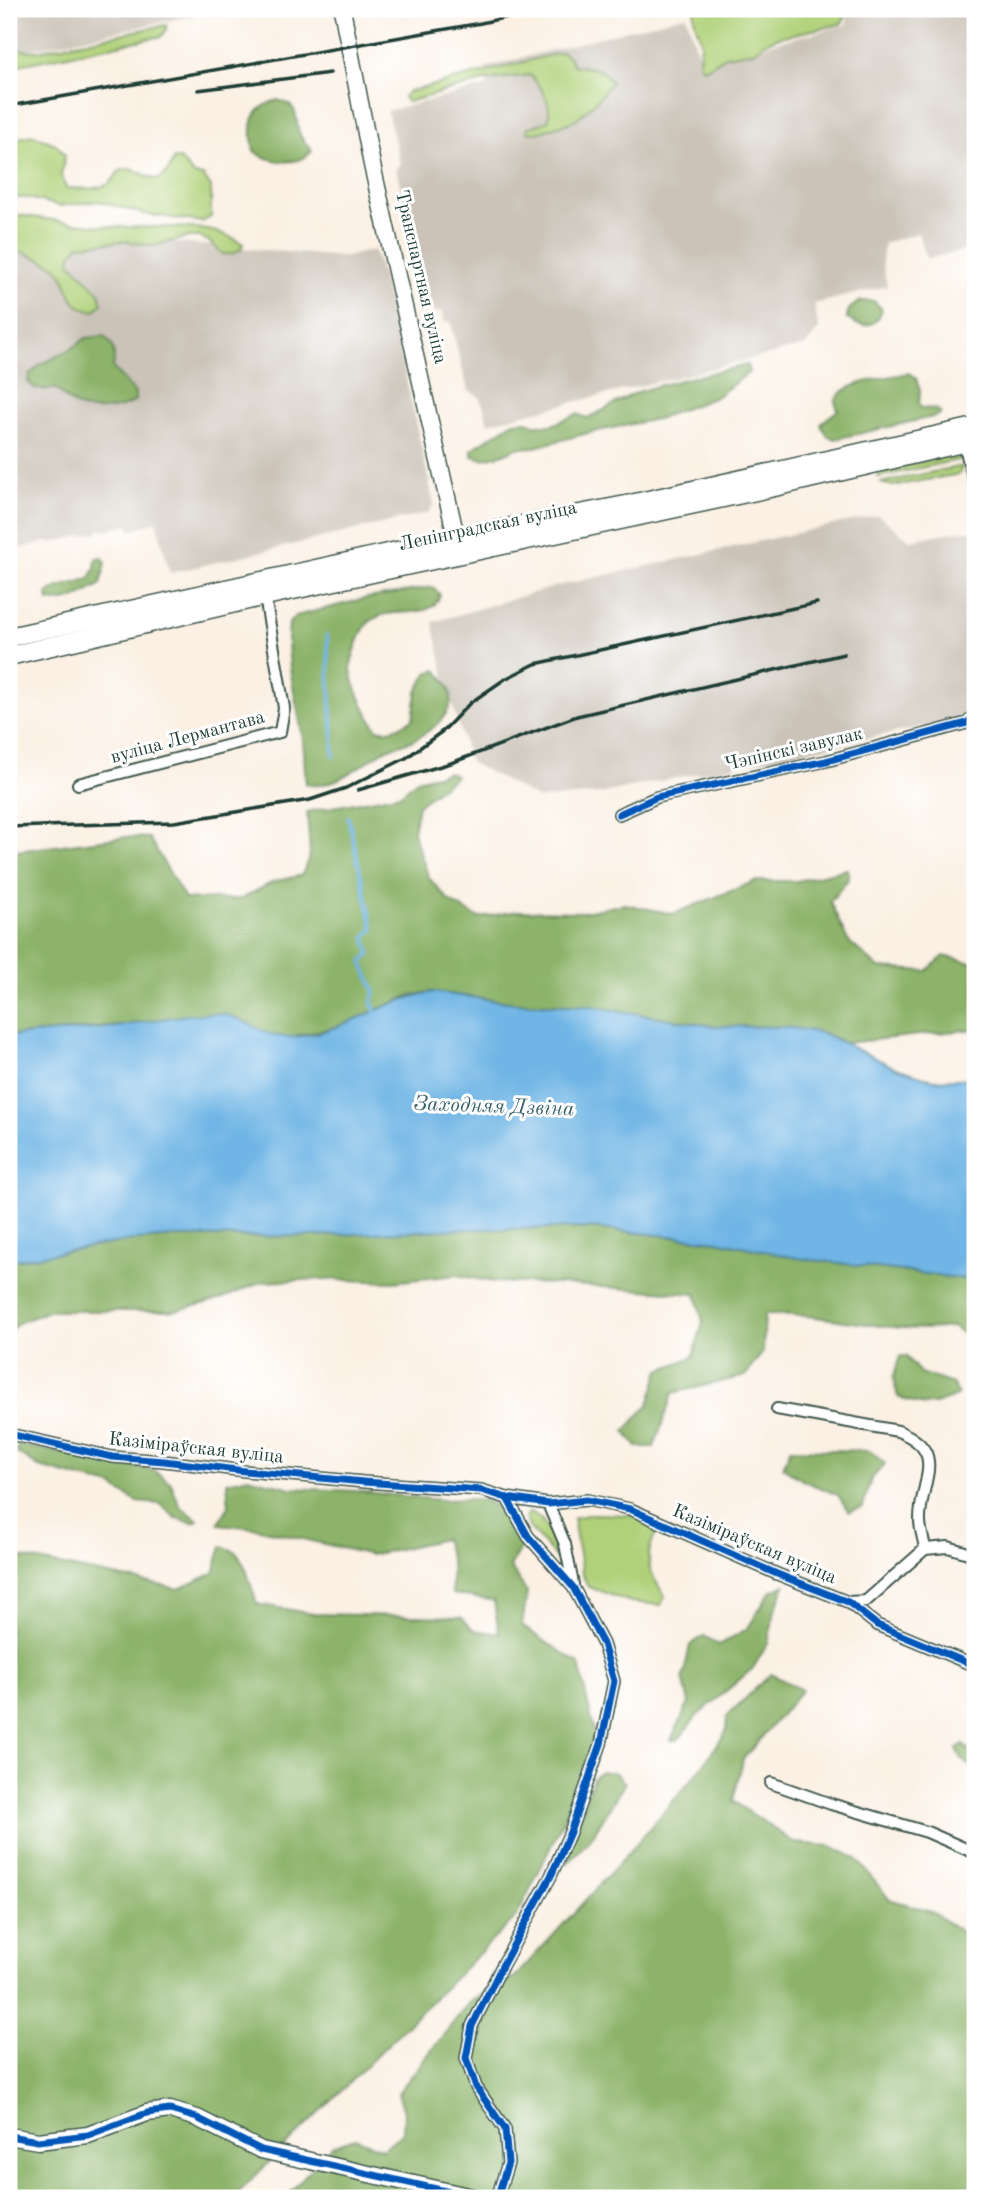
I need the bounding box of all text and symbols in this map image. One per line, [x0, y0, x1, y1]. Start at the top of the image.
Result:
street label: Транспартная вуліца [391, 188, 449, 366]
street label: Ленінградская вуліца [397, 499, 579, 555]
street label: вуліца Лермантава [109, 708, 268, 768]
street label: Чэпінскі завулак [723, 725, 865, 775]
water label: Заходняя Дзвіна [413, 1093, 575, 1120]
street label: Казіміраўская вуліца [107, 1430, 285, 1468]
street label: Казіміраўская вуліца [669, 1502, 839, 1588]

